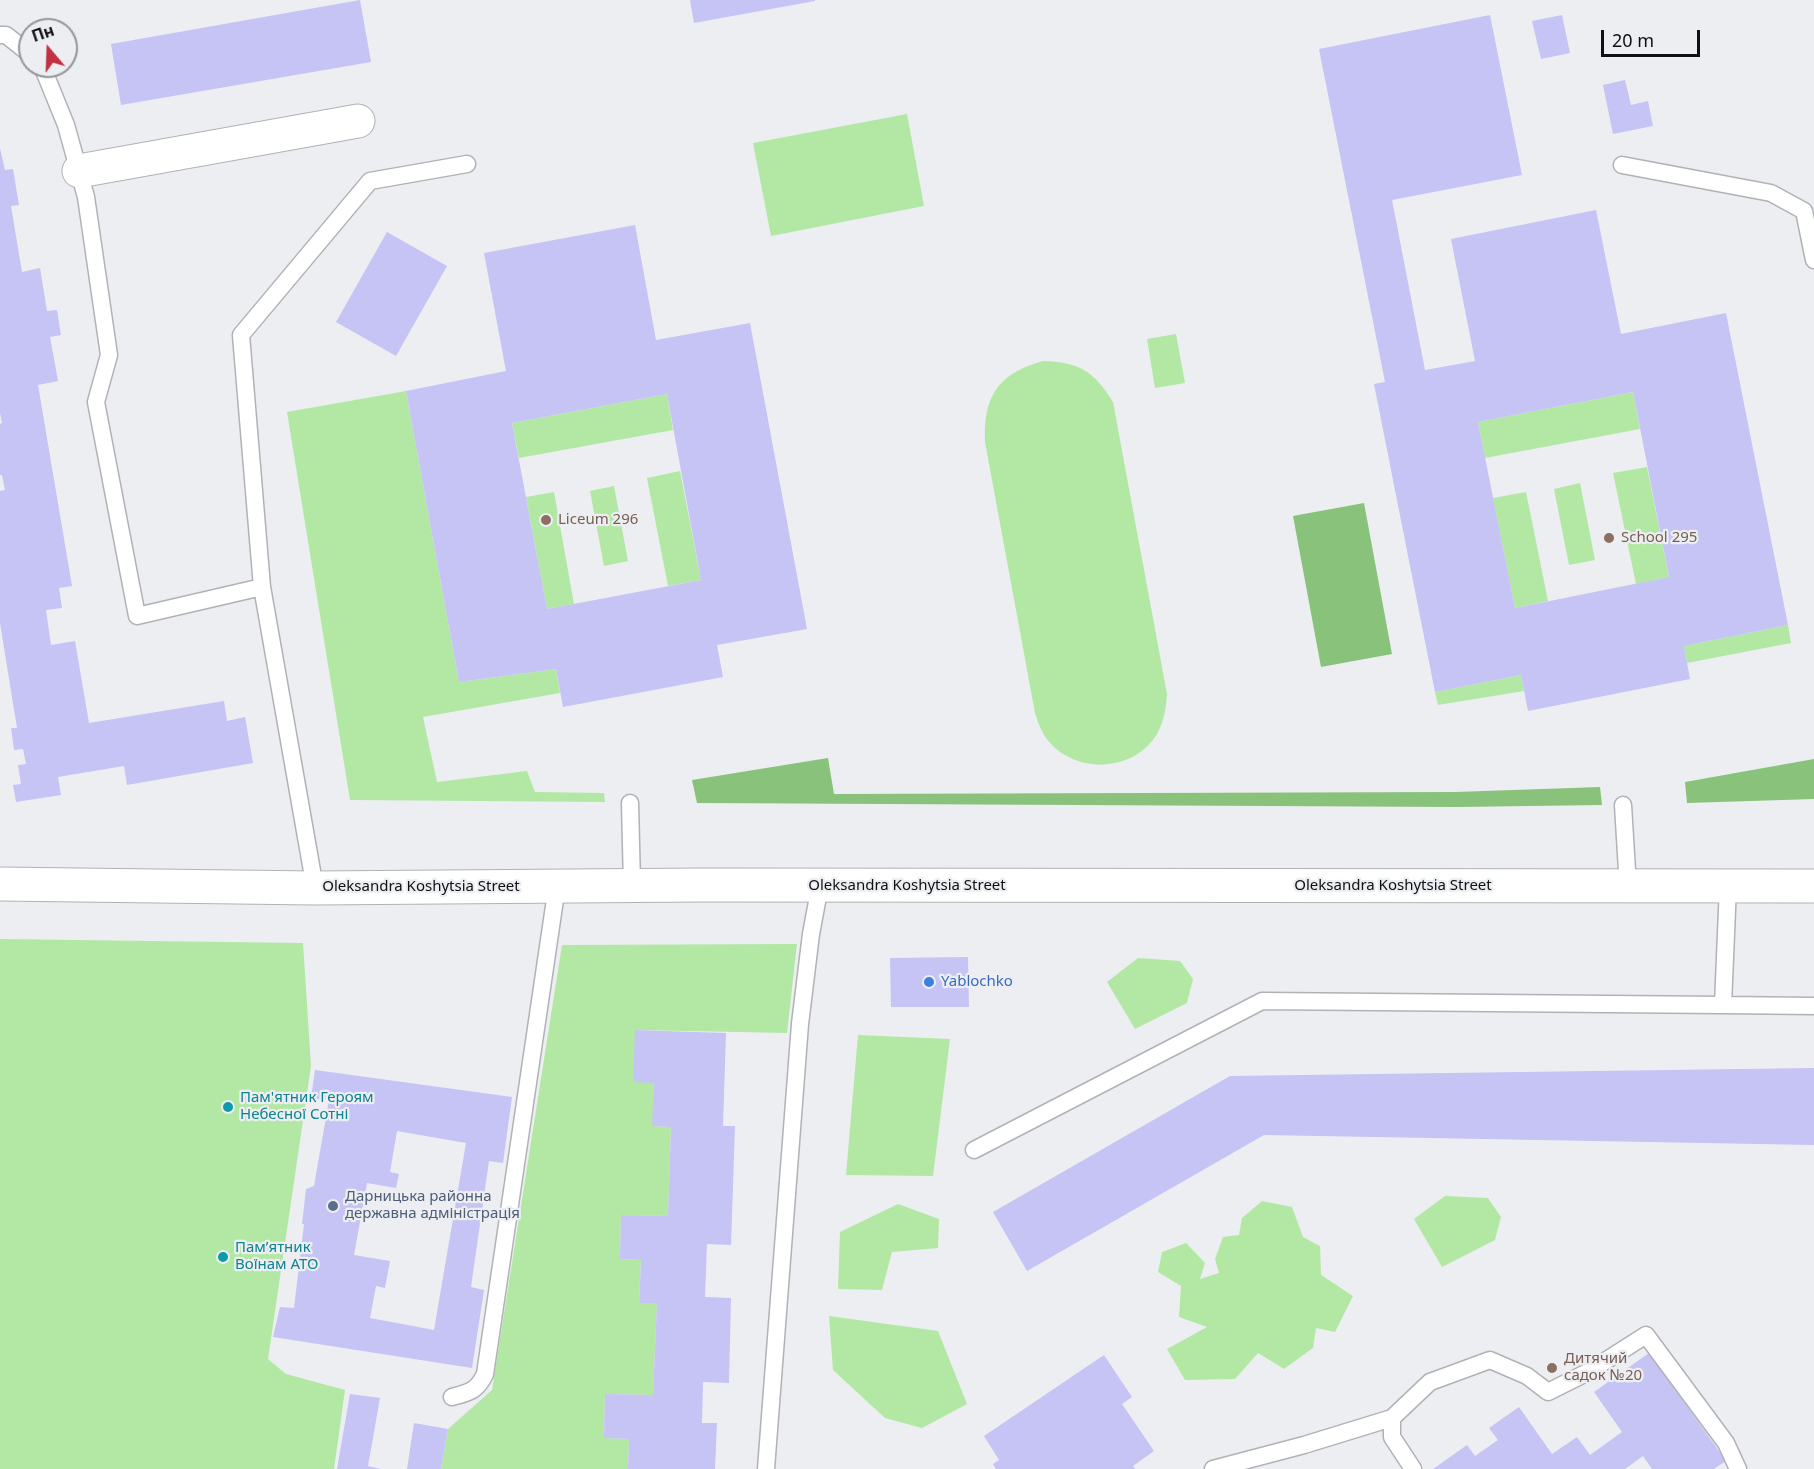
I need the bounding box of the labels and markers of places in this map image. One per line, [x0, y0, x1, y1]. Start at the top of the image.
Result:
place label: Liceum 296 [558, 511, 638, 529]
marker: Liceum 296 [539, 513, 553, 527]
place label: School 295 [1621, 529, 1697, 547]
marker: School 295 [1602, 531, 1616, 545]
place label: Yablochko [941, 973, 1013, 991]
marker: Yablochko [922, 975, 936, 989]
place label: Пам'ятник Героям Небесної Сотні [240, 1089, 374, 1124]
marker: Пам'ятник Героям Небесної Сотні [221, 1100, 235, 1114]
place label: Дарницька районна державна адміністрація [345, 1188, 520, 1223]
marker: Дарницька районна державна адміністрація [326, 1199, 340, 1213]
place label: Пам’ятник Воїнам АТО [235, 1239, 318, 1274]
marker: Пам’ятник Воїнам АТО [216, 1250, 230, 1264]
place label: Дитячий садок №20 [1564, 1350, 1642, 1385]
marker: Дитячий садок №20 [1545, 1361, 1559, 1375]

